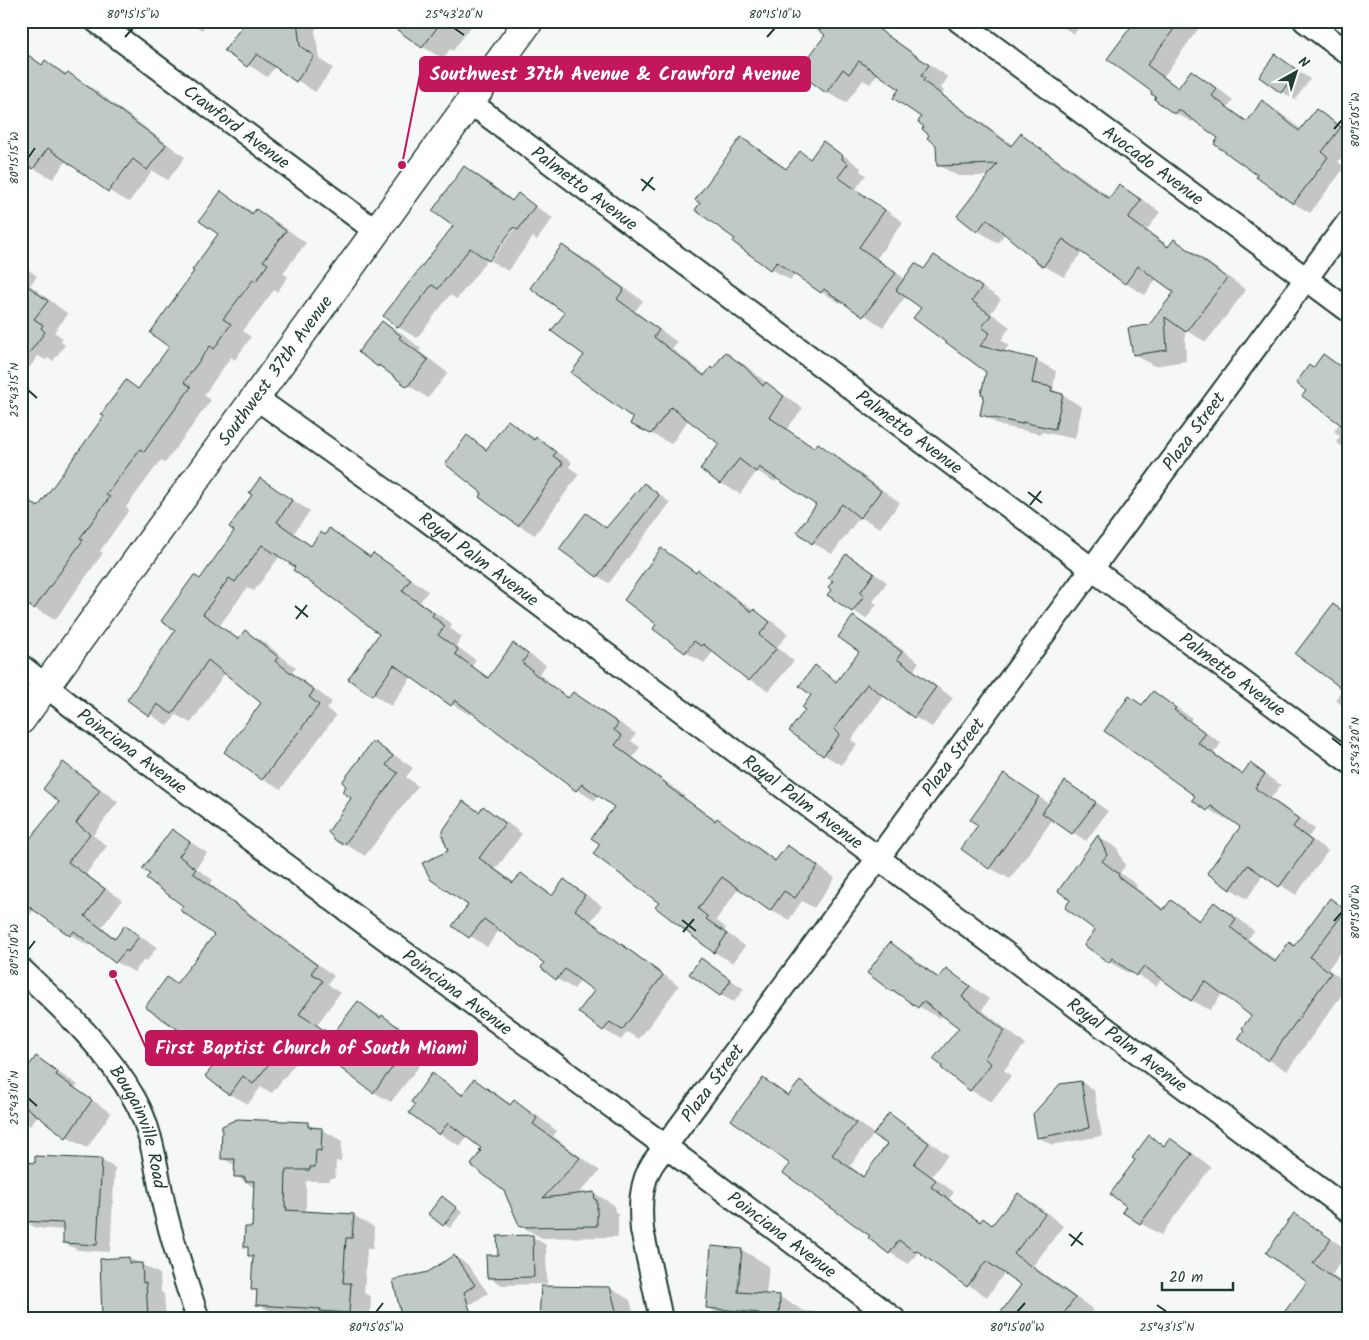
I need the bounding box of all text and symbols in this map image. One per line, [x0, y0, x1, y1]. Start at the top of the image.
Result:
text: 80°15'15"W [107, 5, 159, 24]
text: 25°43'20"N [425, 5, 483, 24]
text: 80°15'10"W [749, 5, 801, 24]
north arrow [1272, 48, 1322, 98]
text: N [1293, 51, 1314, 74]
callout: Southwest 37th Avenue & Crawford Avenue [420, 57, 810, 91]
text: Southwest 37th Avenue & Crawford Avenue [430, 60, 800, 90]
street label: Crawford Avenue [176, 78, 296, 178]
text: 80°15'05"W [1346, 92, 1365, 148]
street label: Avocado Avenue [1095, 119, 1209, 214]
text: 80°15'15"W [5, 132, 24, 184]
street label: Palmetto Avenue [524, 140, 643, 239]
street label: Southwest 37th Avenue [211, 290, 341, 453]
text: 25°43'15"N [5, 363, 24, 418]
street label: Palmetto Avenue [849, 383, 968, 483]
street label: Plaza Street [1156, 386, 1234, 478]
street label: Royal Palm Avenue [411, 505, 544, 615]
street label: Palmetto Avenue [1172, 626, 1291, 725]
street label: Poinciana Avenue [70, 702, 193, 803]
street label: Plaza Street [915, 711, 994, 803]
text: 25°43'20"N [1346, 717, 1365, 775]
street label: Royal Palm Avenue [736, 748, 869, 858]
text: 80°15'00"W [1346, 885, 1365, 939]
text: 80°15'10"W [5, 924, 24, 976]
street label: Poinciana Avenue [395, 943, 518, 1044]
street label: Royal Palm Avenue [1060, 991, 1193, 1101]
callout: First Baptist Church of South Miami [146, 1031, 477, 1065]
text: First Baptist Church of South Miami [155, 1034, 468, 1064]
street label: Plaza Street [675, 1037, 753, 1129]
street label: Bougainville Road [101, 1060, 173, 1192]
text: 25°43'10"N [5, 1071, 24, 1125]
street label: Poinciana Avenue [720, 1185, 842, 1287]
scale bar [1162, 1260, 1233, 1292]
text: 20 m [1169, 1266, 1203, 1290]
text: 80°15'05"W [348, 1318, 404, 1337]
text: 80°15'00"W [990, 1318, 1044, 1337]
text: 25°43'15"N [1140, 1318, 1195, 1337]

